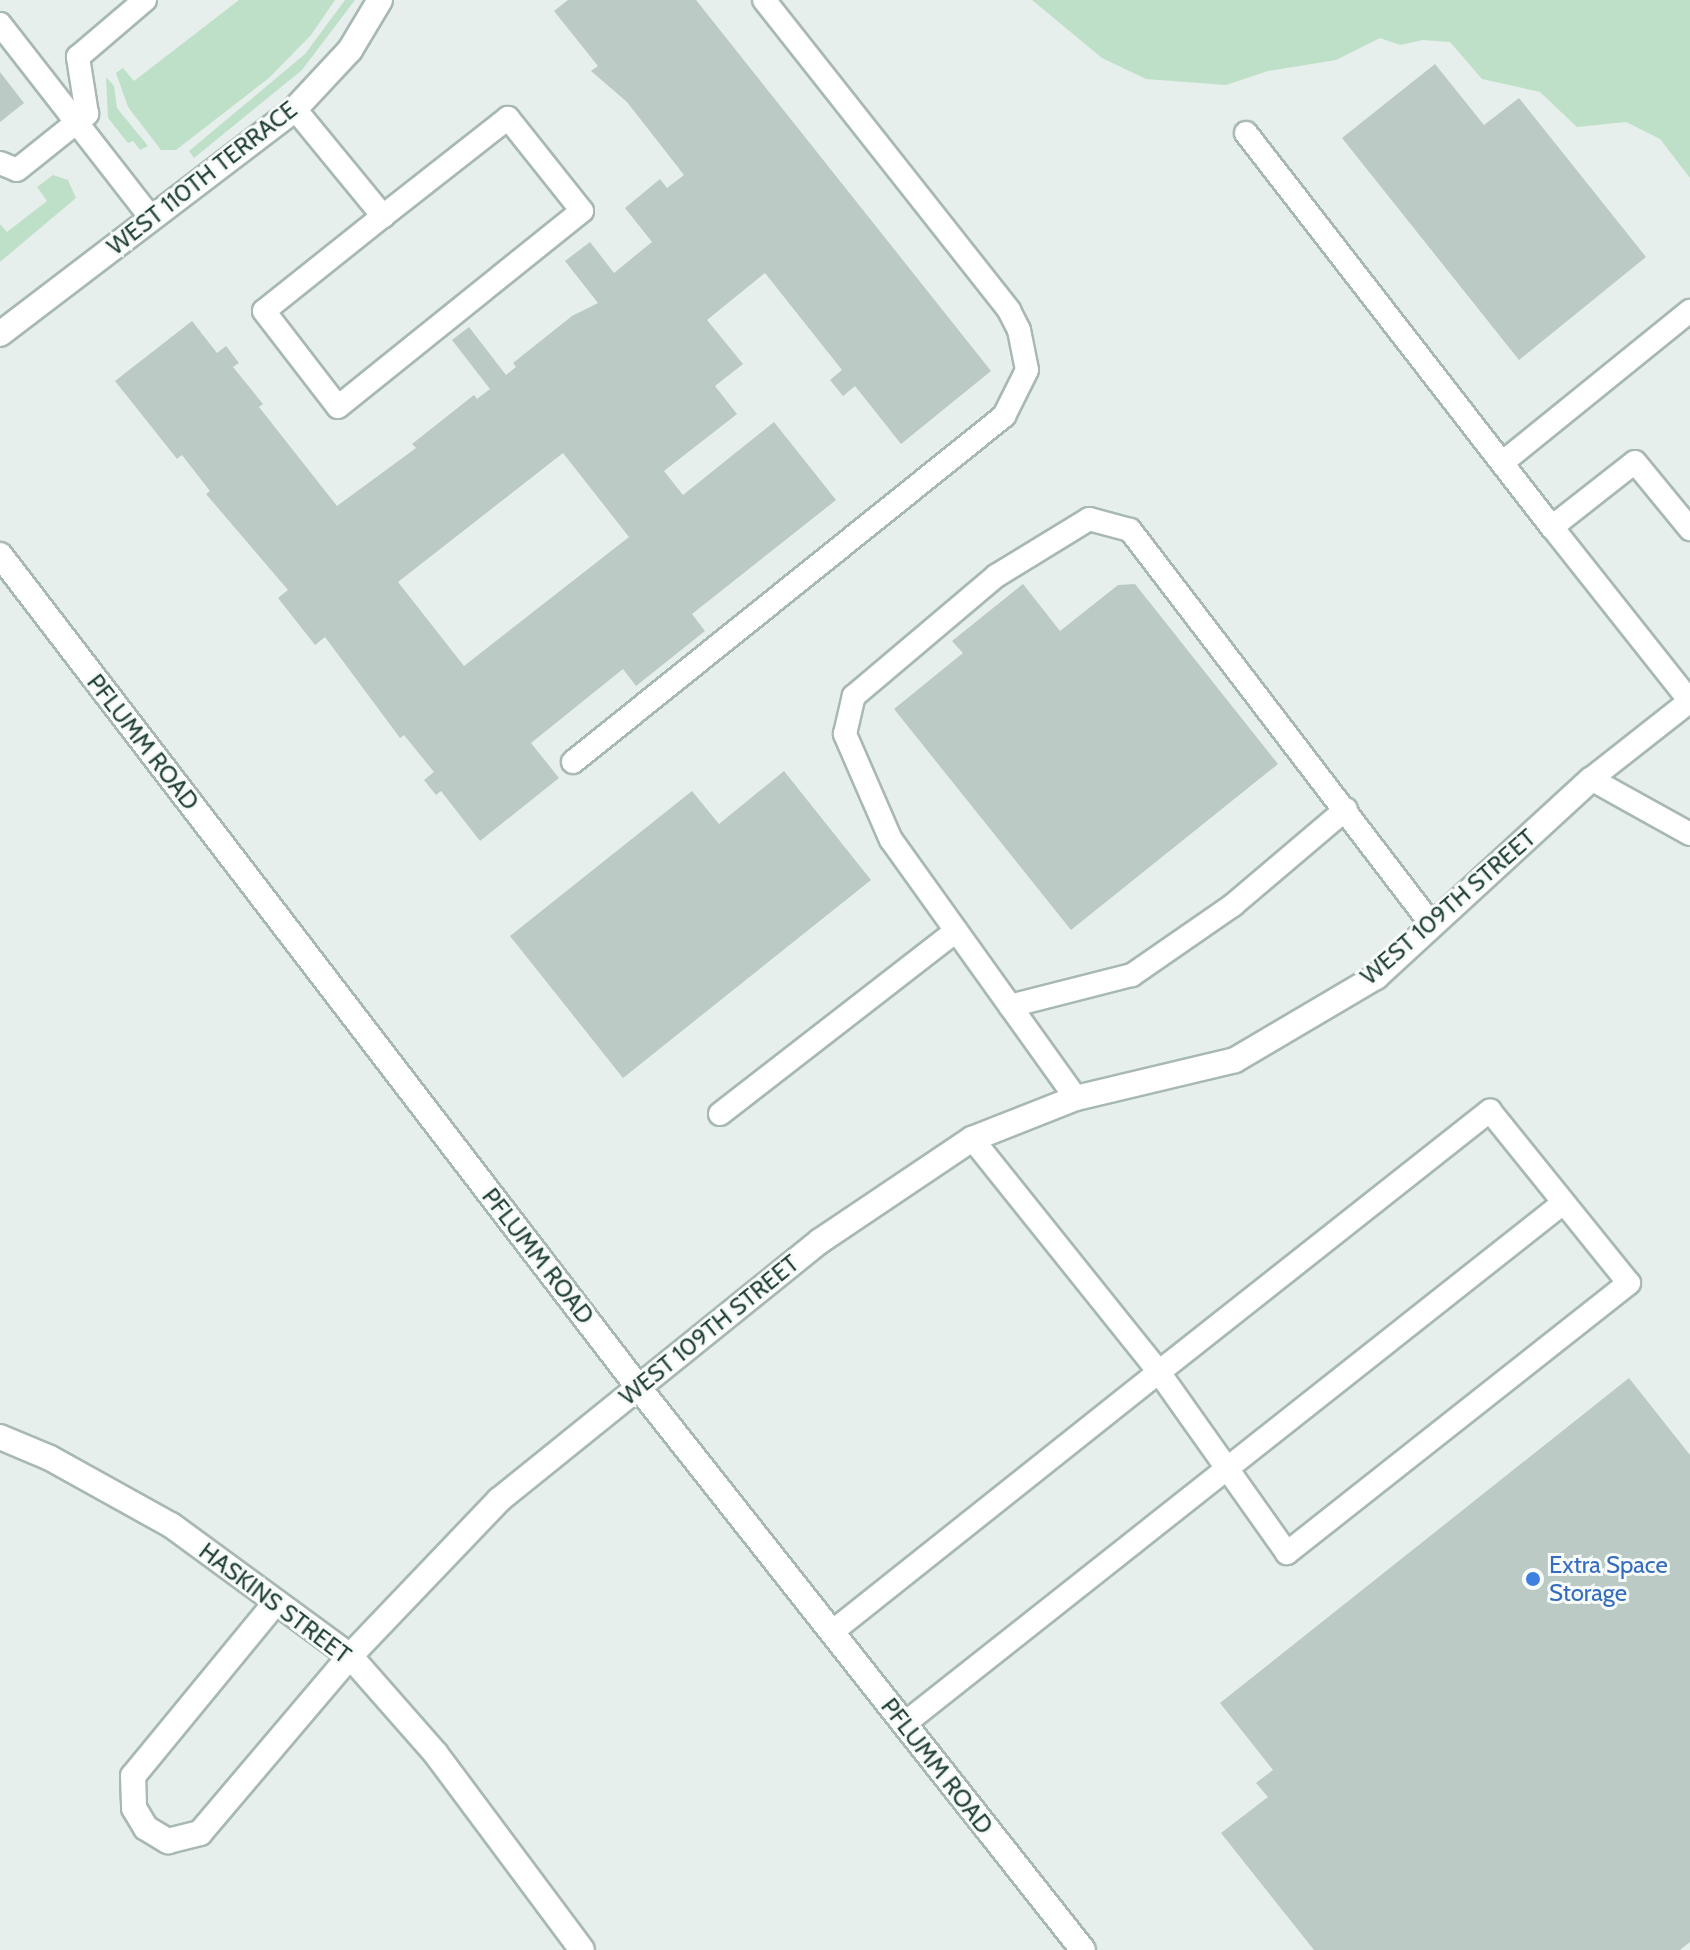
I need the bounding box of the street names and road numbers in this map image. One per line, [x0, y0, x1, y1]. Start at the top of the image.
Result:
street label: WEST 110TH TERRACE [101, 95, 303, 261]
street label: PFLUMM ROAD [81, 668, 205, 816]
street label: WEST 109TH STREET [1355, 823, 1541, 991]
street label: PFLUMM ROAD [476, 1182, 600, 1330]
street label: WEST 109TH STREET [614, 1249, 804, 1411]
street label: HASKINS STREET [193, 1537, 357, 1669]
street label: PFLUMM ROAD [875, 1692, 999, 1840]

